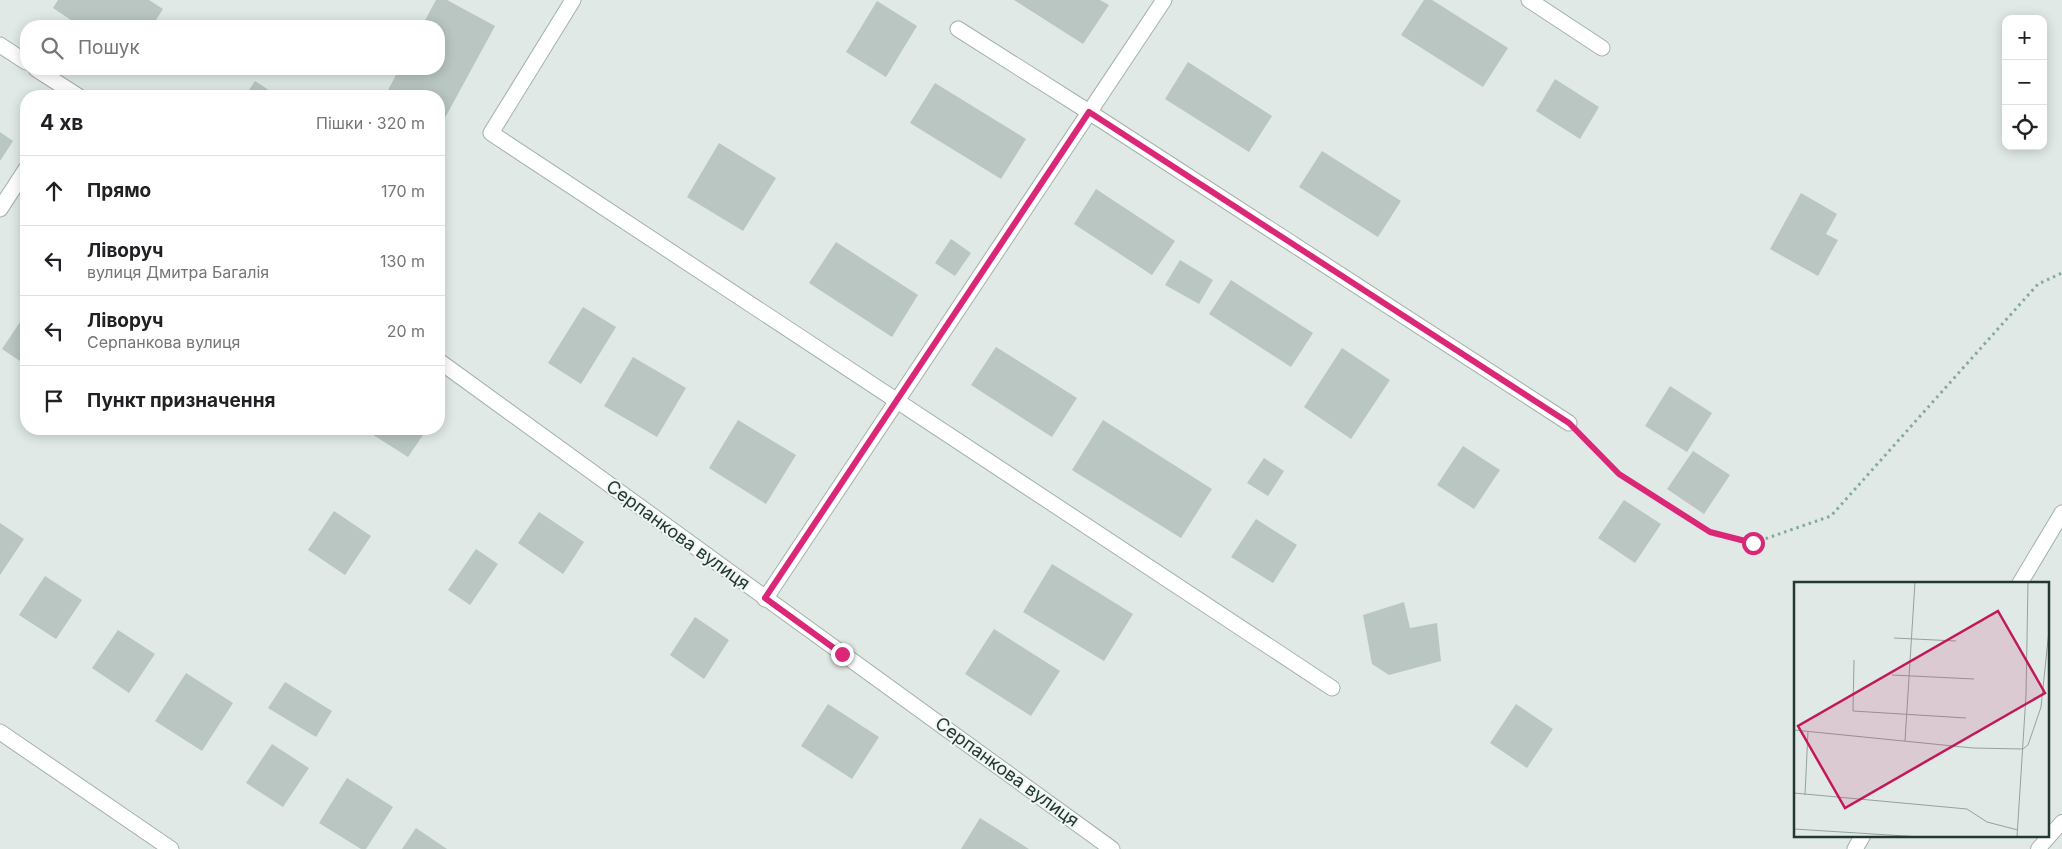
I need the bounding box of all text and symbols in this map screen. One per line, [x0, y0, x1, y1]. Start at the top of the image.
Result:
map controls [2002, 15, 2047, 150]
button: + [2002, 15, 2047, 60]
search box [20, 20, 445, 75]
icon: search [38, 34, 66, 62]
text: Пошук [78, 36, 140, 59]
button: − [2002, 60, 2047, 105]
button: locate [2002, 105, 2047, 150]
text: 4 хв [40, 110, 83, 135]
text: Пішки · 320 m [316, 113, 425, 133]
icon: ahead [40, 177, 68, 205]
text: Прямо [87, 179, 151, 202]
text: 170 m [381, 181, 425, 201]
text: Ліворуч [87, 239, 163, 262]
icon: left [40, 247, 68, 275]
text: 130 m [380, 251, 425, 271]
text: вулиця Дмитра Багалія [87, 262, 269, 282]
text: Ліворуч [87, 309, 163, 332]
icon: left [40, 317, 68, 345]
text: 20 m [387, 321, 425, 341]
text: Серпанкова вулиця [87, 332, 240, 352]
icon: arrive [40, 387, 68, 415]
text: Пункт призначення [87, 389, 275, 412]
street label: Серпанкова вулиця [602, 475, 754, 594]
route start [1742, 532, 1765, 555]
inset map [1794, 582, 2050, 836]
route end [831, 643, 854, 666]
street label: Серпанкова вулиця [931, 712, 1083, 831]

